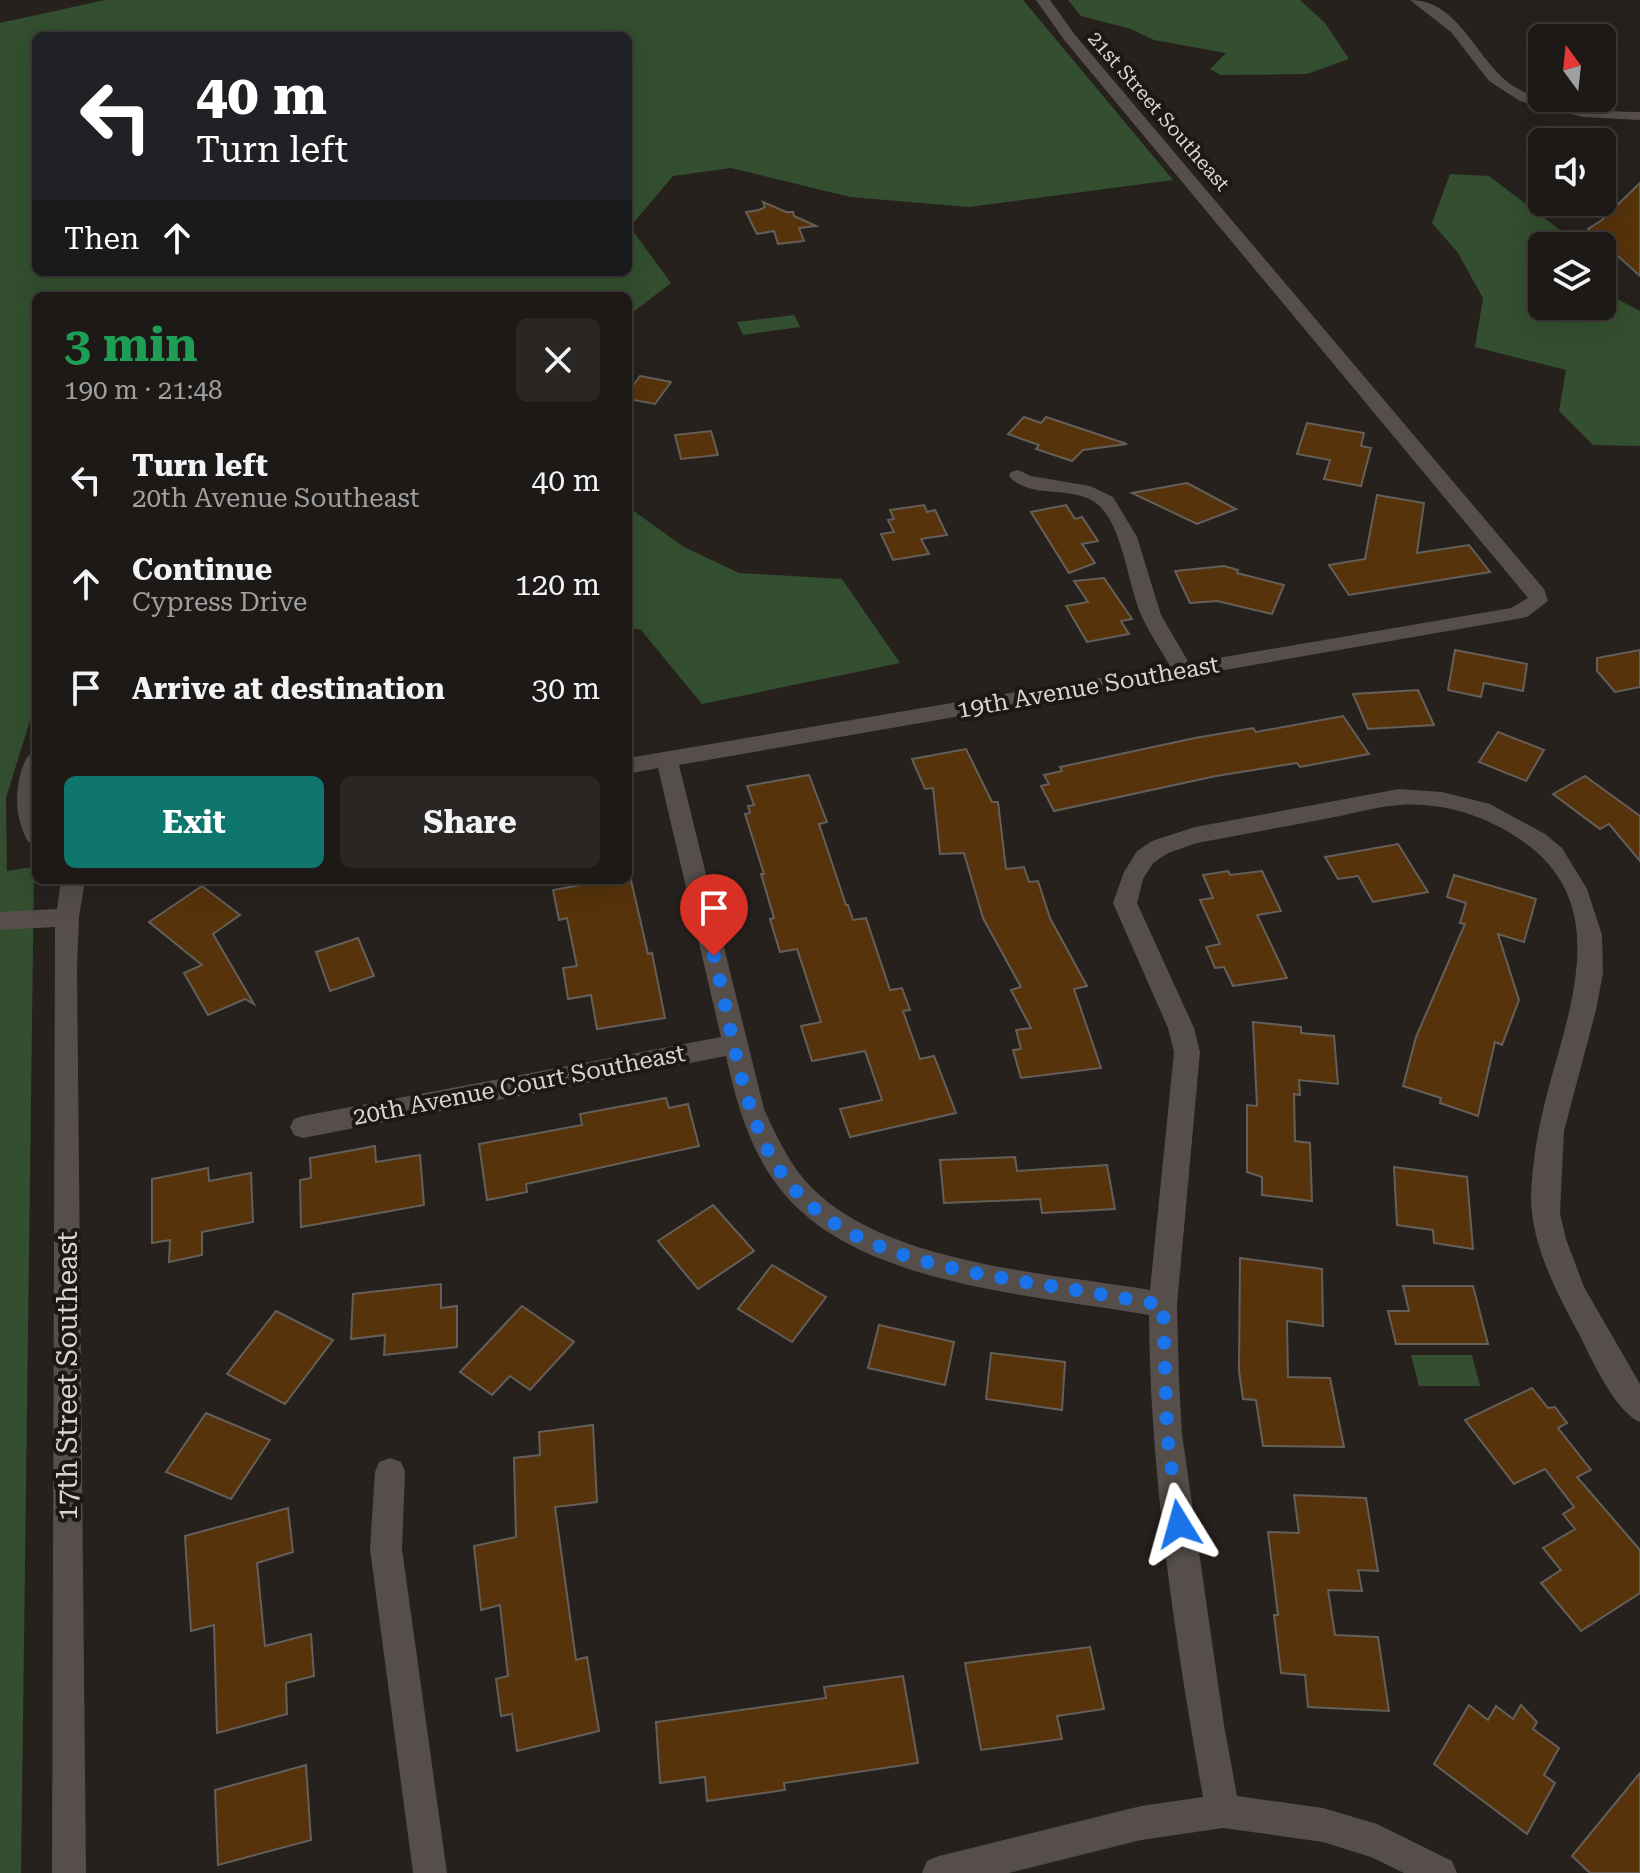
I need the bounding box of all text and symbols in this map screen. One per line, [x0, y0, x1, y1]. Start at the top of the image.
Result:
north arrow [1528, 24, 1616, 112]
map controls [1528, 24, 1616, 320]
street label: 21st Street Southeast [1083, 26, 1235, 196]
text: 40 m [196, 62, 327, 128]
icon: left [64, 64, 168, 168]
button: sound [1528, 128, 1616, 216]
text: Turn left [196, 129, 348, 171]
icon: ahead [155, 216, 199, 260]
text: Then [64, 221, 139, 256]
button: layers [1528, 232, 1616, 320]
text: 3 min [64, 317, 197, 373]
button: close [516, 318, 600, 402]
text: 190 m · 21:48 [64, 375, 223, 405]
text: Turn left [132, 448, 268, 483]
icon: left [64, 458, 108, 502]
text: 40 m [531, 463, 600, 498]
text: 20th Avenue Southeast [132, 483, 420, 513]
text: Continue [132, 552, 272, 587]
icon: ahead [64, 562, 108, 606]
text: 120 m [515, 567, 600, 602]
text: Cypress Drive [132, 587, 307, 617]
street label: 19th Avenue Southeast [955, 650, 1221, 724]
icon: arrive [64, 666, 108, 710]
text: Arrive at destination [132, 671, 445, 706]
text: 30 m [531, 671, 600, 706]
button: Exit [64, 776, 324, 868]
button: Share [340, 776, 600, 868]
pin [680, 874, 748, 956]
icon: arrive [692, 886, 736, 930]
street label: 20th Avenue Court Southeast [351, 1039, 687, 1131]
street label: 17th Street Southeast [51, 1231, 84, 1521]
position arrow [1137, 1482, 1221, 1566]

